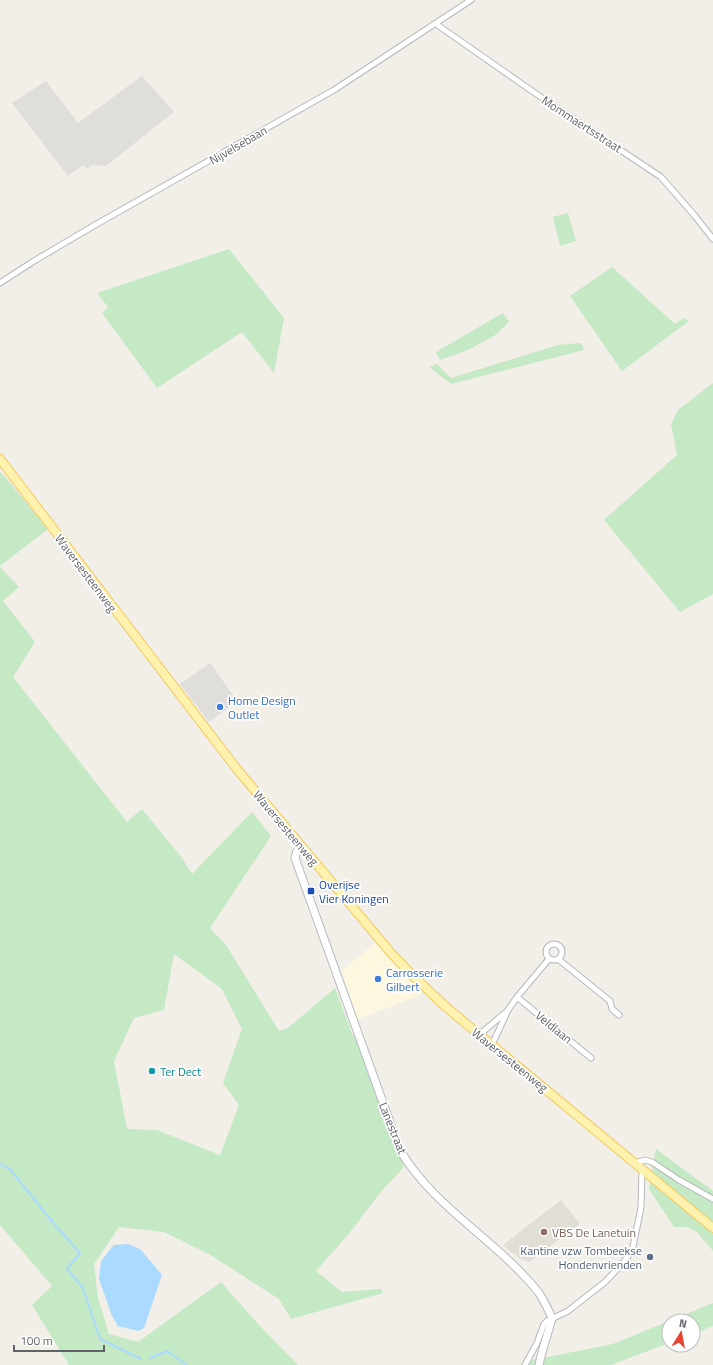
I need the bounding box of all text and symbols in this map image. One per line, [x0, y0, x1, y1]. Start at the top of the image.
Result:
street label: Mommaertsstraat [538, 91, 627, 158]
street label: Nijvelsebaan [205, 121, 271, 169]
street label: Waversesteenweg [50, 530, 122, 616]
place label: Home Design Outlet [228, 691, 296, 724]
marker: Home Design Outlet [215, 702, 225, 712]
street label: Waversesteenweg [249, 786, 323, 870]
place label: Overijse Vier Koningen [319, 875, 389, 908]
marker: Overijse Vier Koningen [306, 886, 316, 896]
place label: Carrosserie Gilbert [386, 963, 443, 996]
marker: Carrosserie Gilbert [373, 974, 383, 984]
street label: Veldlaan [531, 1006, 577, 1048]
street label: Waversesteenweg [468, 1023, 552, 1097]
place label: Ter Dect [160, 1062, 202, 1081]
marker: Ter Dect [147, 1066, 157, 1076]
street label: Lanestraat [374, 1099, 412, 1158]
place label: VBS De Lanetuin [552, 1223, 636, 1242]
marker: VBS De Lanetuin [539, 1227, 549, 1237]
place label: Kantine vzw Tombeekse Hondenvrienden [520, 1241, 642, 1274]
marker: Kantine vzw Tombeekse Hondenvrienden [645, 1252, 655, 1262]
north arrow [661, 1313, 701, 1353]
text: N [678, 1315, 688, 1332]
scale bar [14, 1327, 104, 1353]
text: 100 m [20, 1331, 53, 1350]

